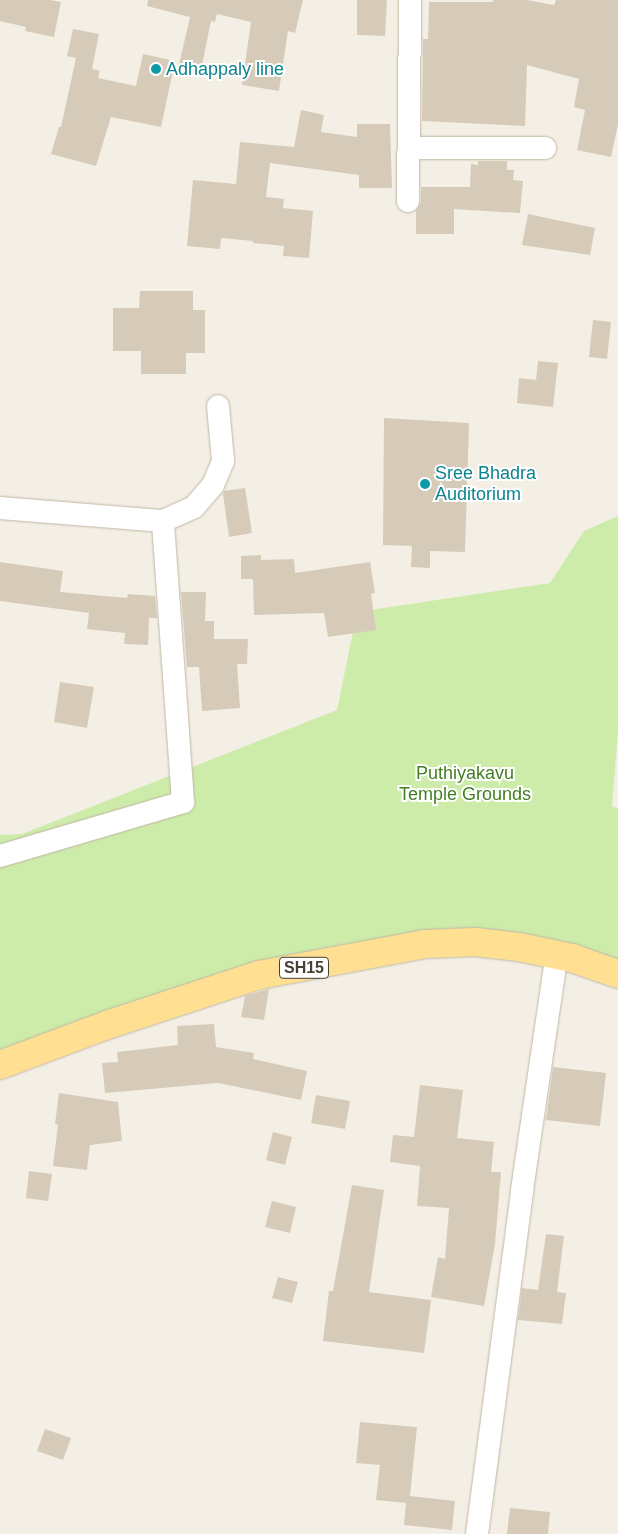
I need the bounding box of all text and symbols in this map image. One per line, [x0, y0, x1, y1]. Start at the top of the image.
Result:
place label: Adhappaly line [166, 58, 284, 80]
marker: Adhappaly line [150, 63, 162, 75]
place label: Sree Bhadra Auditorium [435, 463, 536, 506]
marker: Sree Bhadra Auditorium [419, 478, 431, 490]
park label: Puthiyakavu Temple Grounds [399, 763, 531, 806]
road number: SH15 [278, 954, 330, 981]

